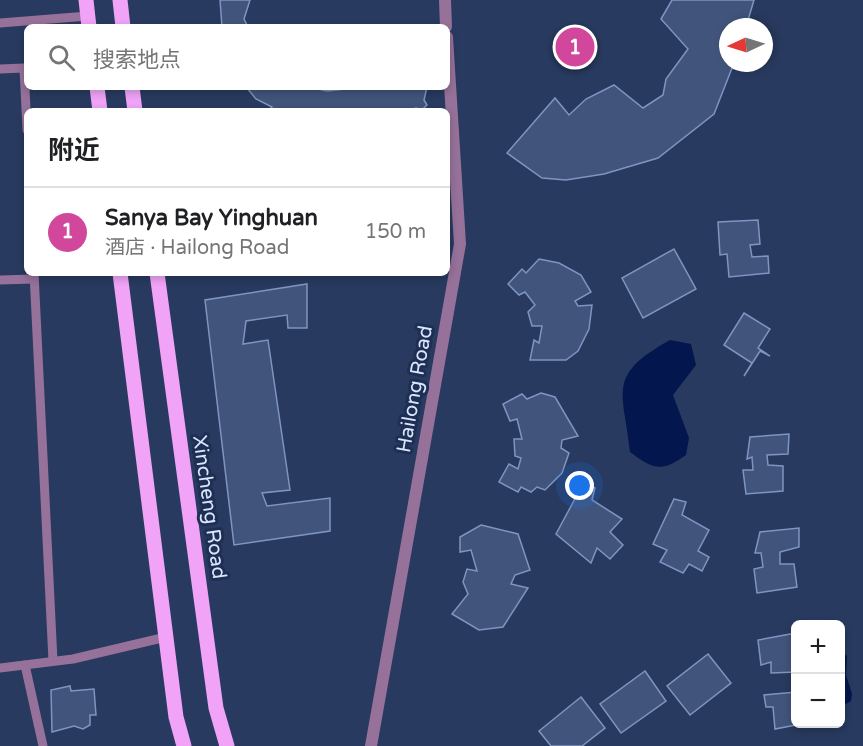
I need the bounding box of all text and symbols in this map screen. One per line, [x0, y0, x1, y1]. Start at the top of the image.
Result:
north arrow [719, 18, 773, 72]
search box [24, 24, 450, 90]
pin: 1 [556, 24, 594, 70]
icon: search [45, 41, 78, 74]
text: 搜索地点 [93, 47, 181, 73]
text: 附近 [48, 135, 100, 166]
text: Sanya Bay Yinghuan [105, 205, 318, 231]
text: 1 [61, 220, 74, 244]
text: 150 m [365, 220, 426, 244]
text: 酒店 · Hailong Road [105, 236, 289, 260]
street label: Hailong Road [392, 324, 438, 455]
street label: Xincheng Road [187, 434, 231, 581]
your location [565, 471, 594, 500]
map controls [791, 620, 845, 728]
button: + [791, 620, 845, 674]
button: − [791, 674, 845, 728]

